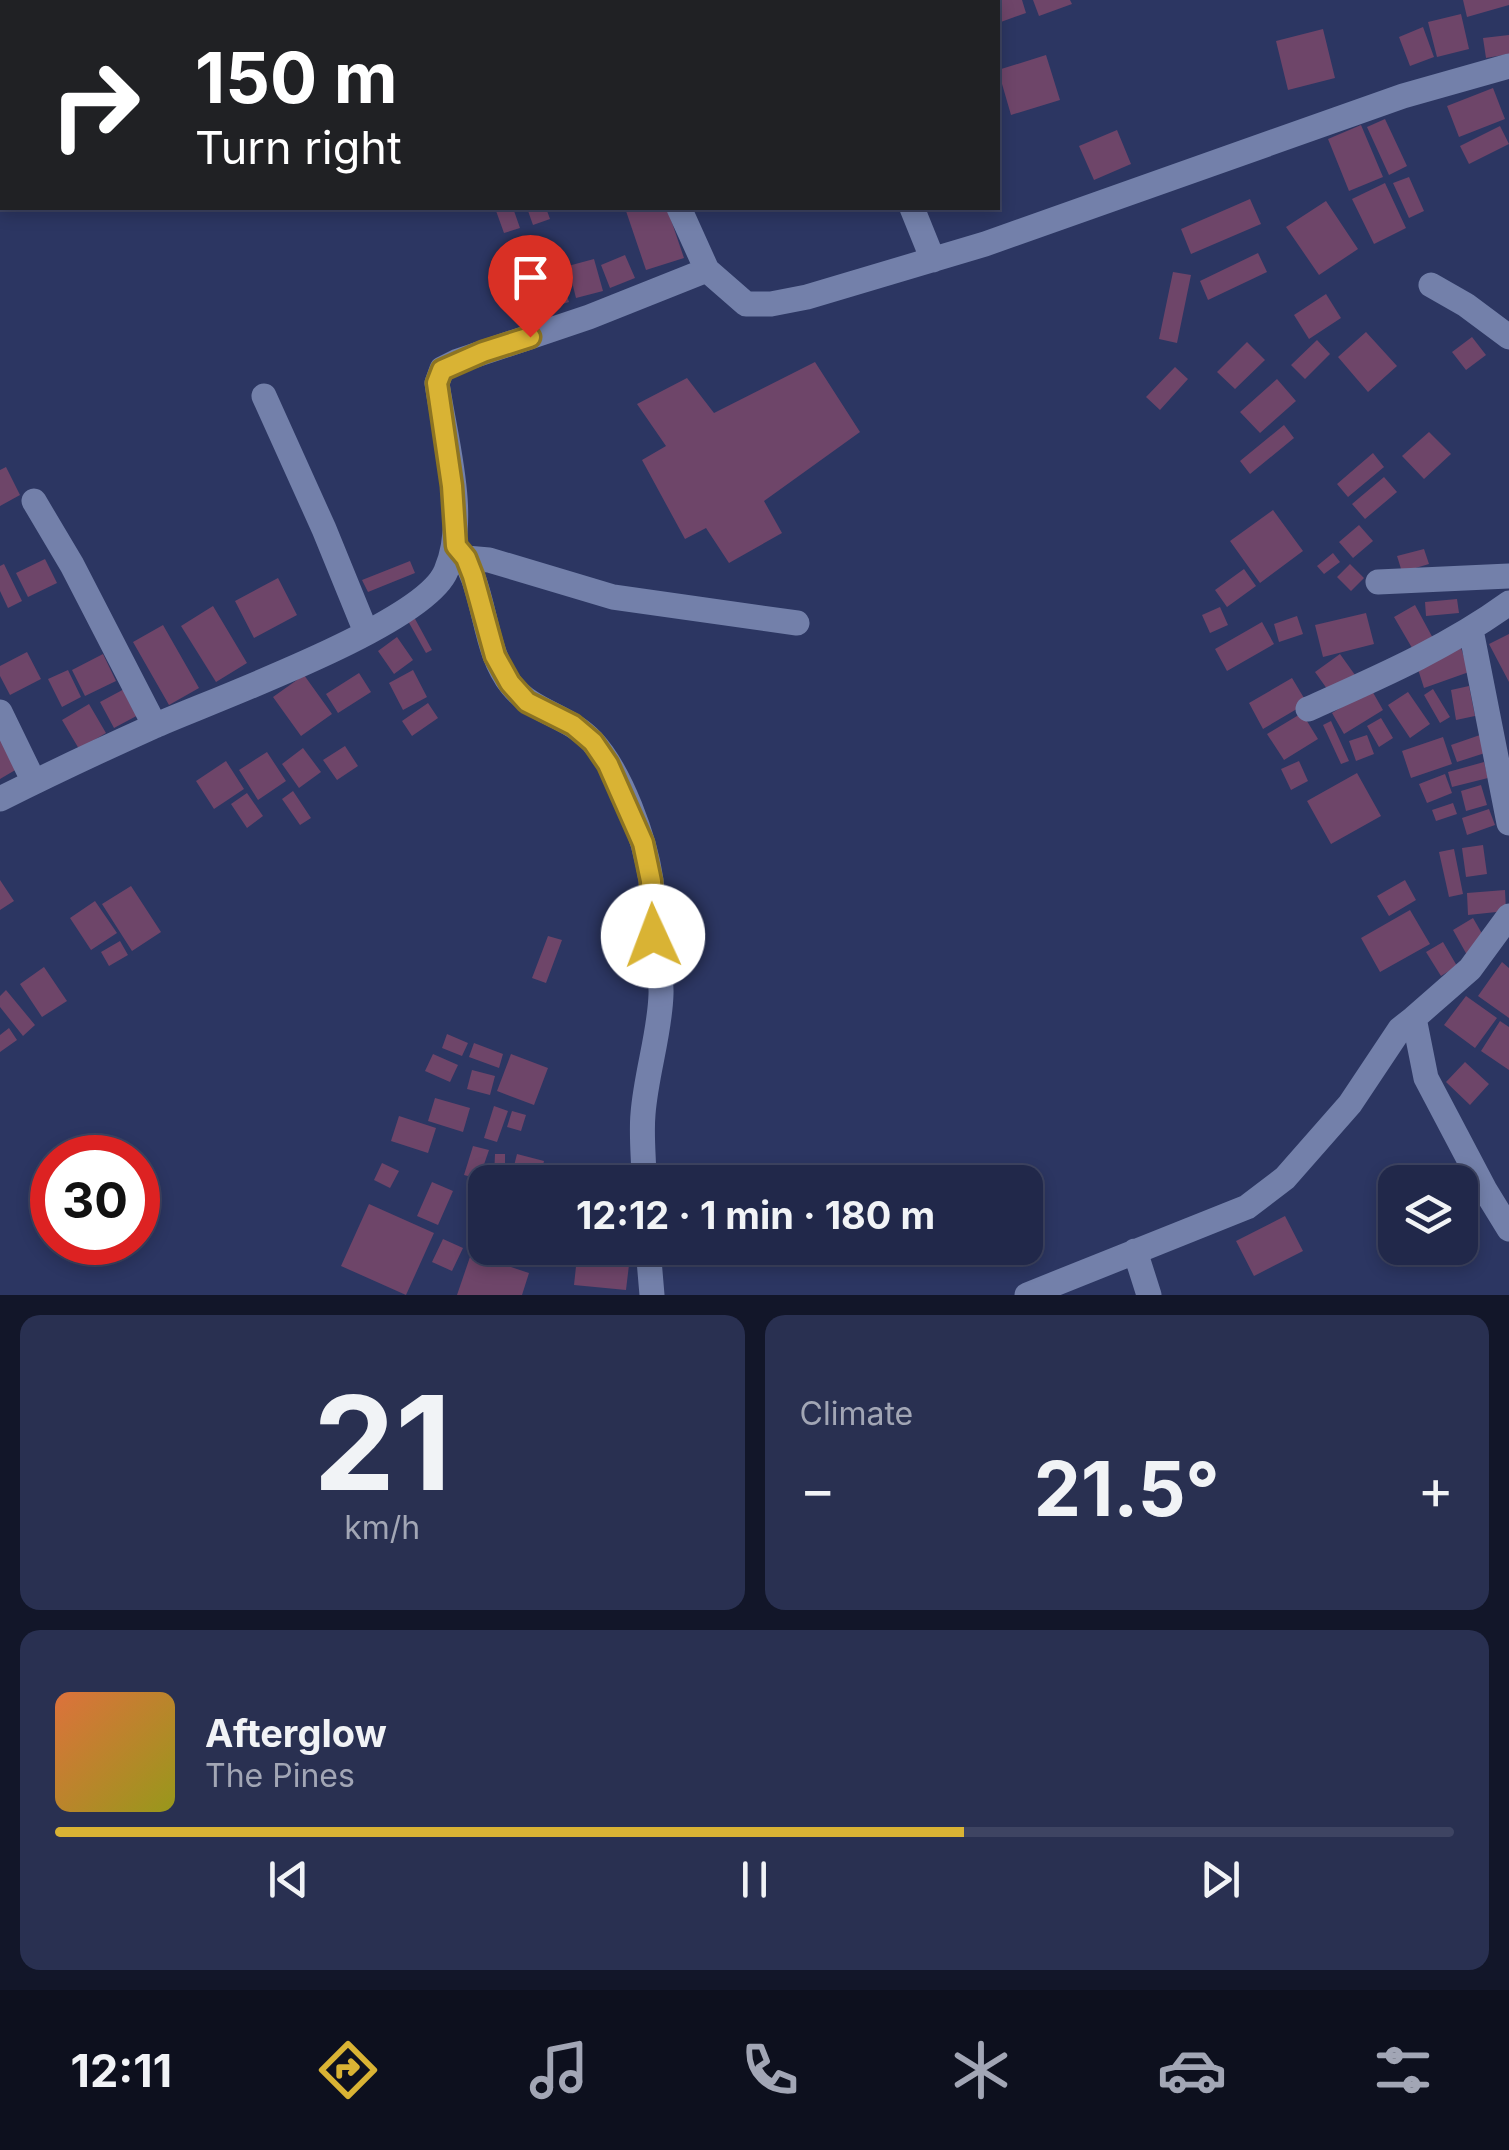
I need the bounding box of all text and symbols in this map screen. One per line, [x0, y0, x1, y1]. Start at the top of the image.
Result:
text: 150 m [195, 35, 398, 120]
icon: right [30, 40, 160, 170]
text: Turn right [195, 120, 402, 175]
pin [488, 235, 573, 338]
icon: arrive [503, 250, 558, 305]
position arrow [601, 884, 705, 988]
speed limit sign: 30 [30, 1135, 160, 1265]
map controls [1378, 1165, 1478, 1265]
button: layers [1378, 1165, 1478, 1265]
text: 12:12 · 1 min · 180 m [576, 1192, 935, 1238]
text: 21 [313, 1364, 451, 1521]
text: Climate [800, 1394, 913, 1433]
text: 21.5° [1034, 1443, 1220, 1534]
text: − [800, 1456, 836, 1522]
text: + [1418, 1456, 1454, 1522]
text: km/h [344, 1508, 420, 1547]
text: Afterglow [205, 1710, 387, 1756]
text: The Pines [205, 1756, 355, 1795]
icon: previous [261, 1852, 316, 1907]
icon: pause [727, 1852, 782, 1907]
icon: next [1193, 1852, 1248, 1907]
icon: directions [313, 2035, 383, 2105]
icon: music [524, 2035, 594, 2105]
icon: phone [735, 2035, 805, 2105]
icon: climate [946, 2035, 1016, 2105]
icon: car [1157, 2035, 1227, 2105]
icon: filters [1368, 2035, 1438, 2105]
text: 12:11 [71, 2043, 172, 2098]

